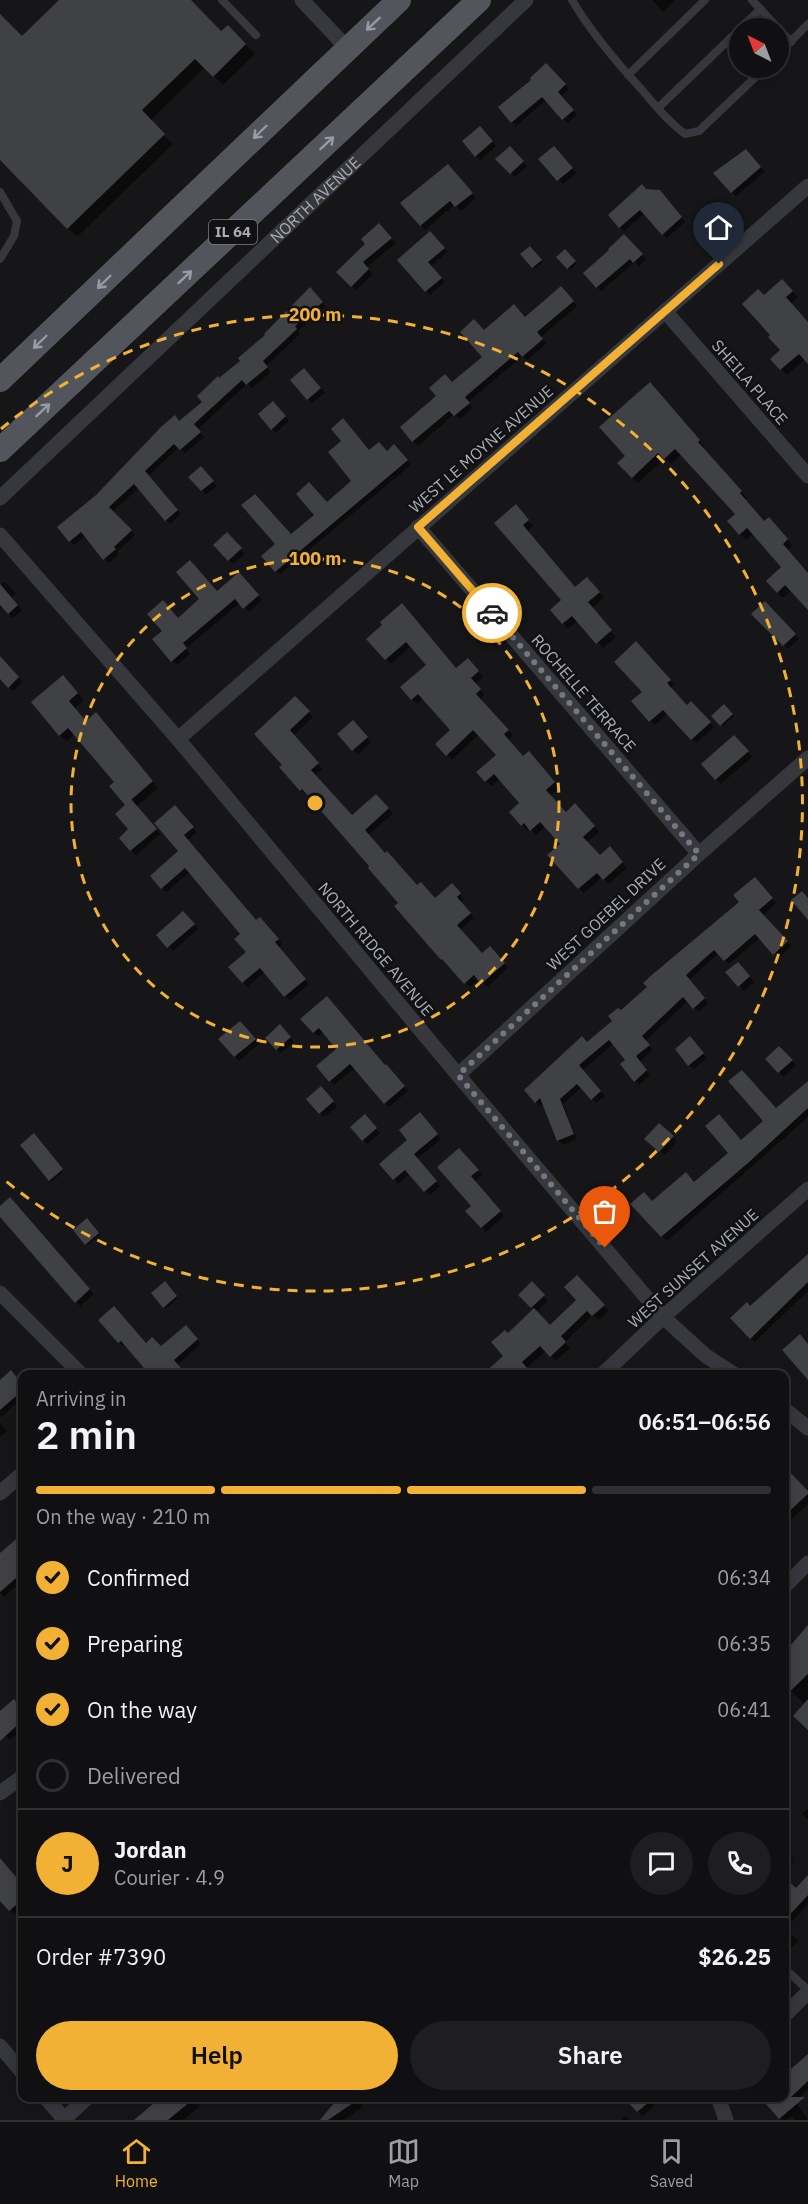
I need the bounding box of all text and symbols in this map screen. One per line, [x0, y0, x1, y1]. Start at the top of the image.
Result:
one-way arrow [366, 17, 381, 31]
north arrow [729, 18, 789, 78]
map controls [729, 18, 789, 78]
one-way arrow [252, 125, 267, 140]
one-way arrow [319, 136, 334, 150]
street label: NORTH AVENUE [266, 152, 364, 247]
pin [693, 202, 744, 264]
icon: home [702, 211, 735, 244]
road number: IL 64 [209, 220, 257, 244]
one-way arrow [177, 269, 192, 284]
one-way arrow [96, 274, 111, 289]
text: 200 m [289, 303, 341, 326]
one-way arrow [33, 335, 48, 349]
street label: SHEILA PLACE [708, 335, 792, 429]
street label: WEST LE MOYNE AVENUE [405, 381, 557, 517]
one-way arrow [35, 403, 50, 417]
text: 100 m [289, 547, 341, 570]
courier [462, 583, 522, 643]
icon: car [476, 597, 509, 630]
street label: ROCHELLE TERRACE [527, 630, 641, 756]
centre of rings [305, 793, 325, 813]
street label: WEST GOEBEL DRIVE [542, 854, 670, 974]
street label: NORTH RIDGE AVENUE [314, 878, 438, 1020]
pin [579, 1186, 630, 1248]
icon: bag [588, 1195, 621, 1228]
street label: WEST SUNSET AVENUE [624, 1204, 762, 1332]
text: Arriving in [36, 1385, 126, 1412]
text: 06:51–06:56 [638, 1407, 771, 1436]
text: 2 min [36, 1409, 137, 1460]
text: On the way · 210 m [36, 1503, 210, 1530]
icon: check [36, 1561, 69, 1594]
text: Confirmed [87, 1563, 190, 1592]
text: 06:34 [717, 1564, 771, 1591]
icon: check [36, 1627, 69, 1660]
text: Preparing [87, 1629, 182, 1658]
text: 06:35 [717, 1630, 771, 1657]
icon: check [36, 1693, 69, 1726]
text: On the way [87, 1695, 197, 1724]
text: 06:41 [717, 1696, 771, 1723]
text: Delivered [87, 1761, 181, 1790]
button: chat [630, 1832, 693, 1895]
button: phone [708, 1832, 771, 1895]
text: Jordan [114, 1835, 187, 1864]
text: J [61, 1849, 74, 1878]
text: Courier · 4.9 [114, 1864, 225, 1891]
text: Order #7390 [36, 1942, 166, 1971]
text: $26.25 [698, 1942, 771, 1971]
button: Help [36, 2021, 398, 2090]
button: Share [410, 2021, 771, 2090]
tab: Home [115, 2135, 158, 2191]
tab: Map [387, 2135, 420, 2191]
tab: Saved [650, 2135, 693, 2191]

